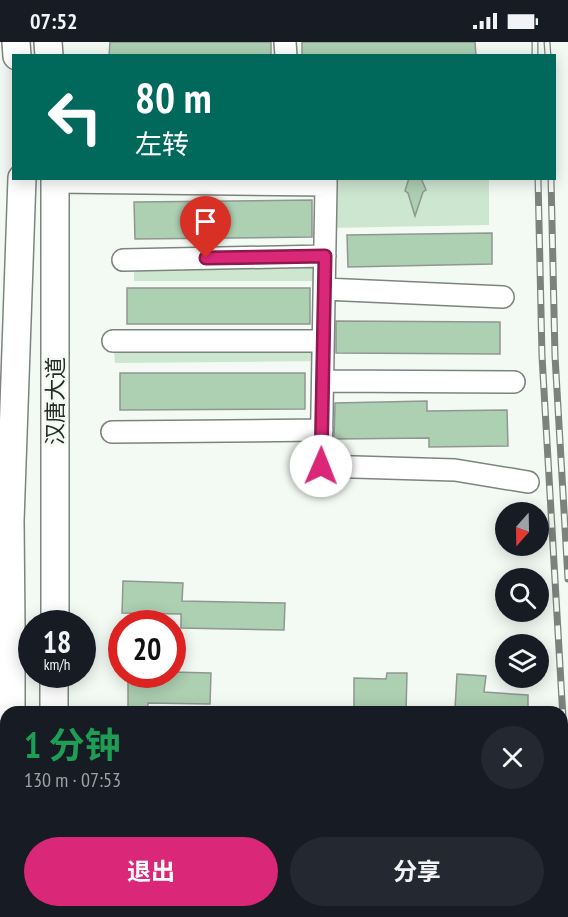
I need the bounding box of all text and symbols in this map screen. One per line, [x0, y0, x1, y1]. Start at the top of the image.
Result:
text: 07:52 [30, 7, 78, 35]
text: 80 m [135, 70, 212, 125]
icon: left [36, 78, 114, 156]
text: 左转 [135, 127, 189, 161]
pin [180, 196, 231, 258]
icon: arrive [189, 205, 222, 238]
street label: 汉唐大道 [41, 357, 69, 445]
position arrow [289, 434, 353, 498]
north arrow [495, 502, 549, 556]
map controls [495, 502, 549, 688]
button: search [495, 568, 549, 622]
speed limit sign: 20 [108, 610, 186, 688]
text: 18 [43, 622, 71, 661]
button: layers [495, 634, 549, 688]
text: km/h [44, 655, 70, 674]
text: 1 分钟 [24, 721, 121, 768]
button: close [481, 726, 544, 789]
text: 130 m · 07:53 [24, 767, 121, 793]
button: 退出 [24, 837, 278, 906]
button: 分享 [290, 837, 544, 906]

